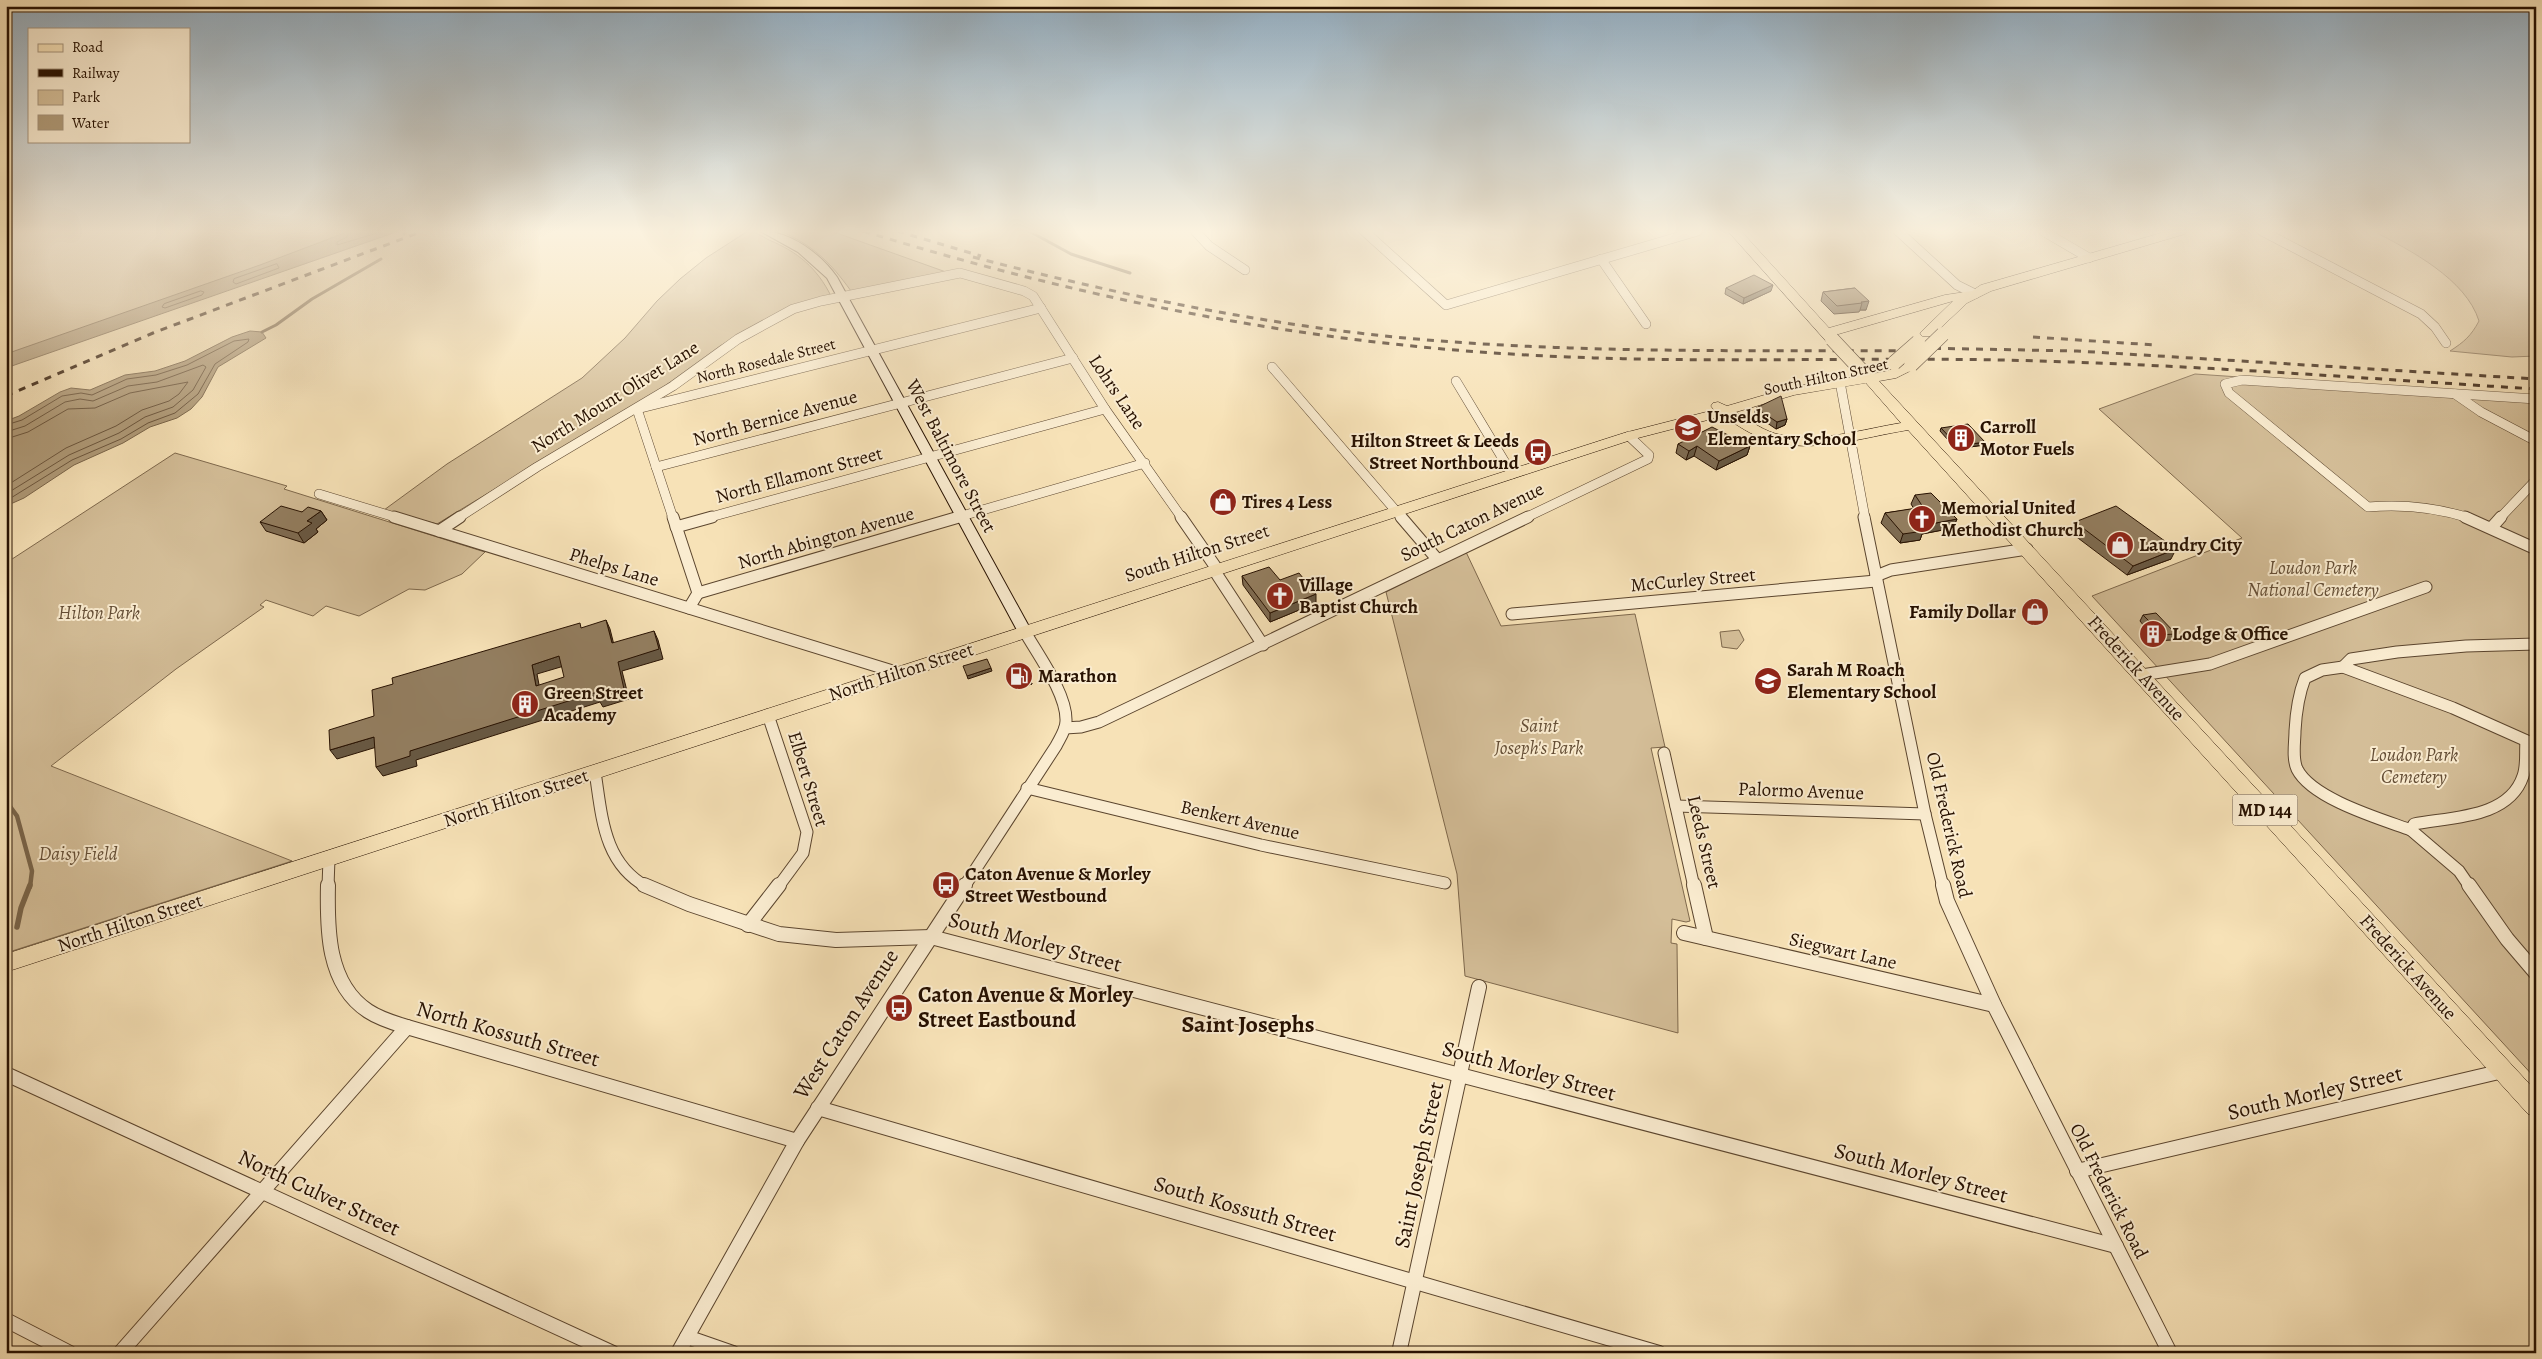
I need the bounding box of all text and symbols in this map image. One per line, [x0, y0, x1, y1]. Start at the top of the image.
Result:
legend [28, 28, 190, 142]
text: Road [72, 37, 104, 57]
text: Railway [72, 63, 120, 83]
text: Park [72, 87, 101, 107]
text: Water [71, 113, 109, 133]
street label: North Rosedale Street [694, 333, 838, 389]
street label: North Mount Olivet Lane [526, 335, 704, 459]
street label: Lohrs Lane [1082, 349, 1152, 435]
street label: South Hilton Street [1762, 353, 1890, 401]
street label: West Baltimore Street [899, 374, 1002, 537]
street label: North Bernice Avenue [690, 384, 860, 452]
place label: Unselds Elementary School [1707, 404, 1856, 452]
school or university icon: Unselds Elementary School [1673, 413, 1703, 443]
place label: Carroll Motor Fuels [1980, 414, 2075, 462]
building icon: Carroll Motor Fuels [1946, 423, 1976, 453]
place label: Hilton Street & Leeds Street Northbound [1350, 428, 1520, 476]
bus stop icon: Hilton Street & Leeds Street Northbound [1523, 437, 1553, 467]
street label: North Ellamont Street [713, 440, 885, 510]
street label: South Caton Avenue [1396, 476, 1548, 568]
shop icon: Tires 4 Less [1208, 487, 1238, 517]
place label: Tires 4 Less [1242, 489, 1332, 515]
place label: Memorial United Methodist Church [1941, 495, 2084, 543]
street label: North Abington Avenue [735, 500, 917, 576]
church icon: Memorial United Methodist Church [1907, 504, 1937, 534]
street label: South Hilton Street [1121, 517, 1273, 589]
shop icon: Laundry City [2105, 530, 2135, 560]
place label: Laundry City [2139, 532, 2243, 558]
street label: Phelps Lane [566, 541, 662, 593]
park label: Loudon Park National Cemetery [2247, 555, 2380, 603]
street label: McCurley Street [1629, 562, 1757, 598]
place label: Village Baptist Church [1298, 572, 1418, 620]
church icon: Village Baptist Church [1265, 581, 1295, 611]
shop icon: Family Dollar [2020, 597, 2050, 627]
place label: Family Dollar [1909, 599, 2016, 625]
park label: Hilton Park [58, 600, 140, 626]
street label: Frederick Avenue [2081, 609, 2191, 727]
building icon: Lodge & Office [2138, 619, 2168, 649]
place label: Lodge & Office [2172, 621, 2288, 647]
street label: North Hilton Street [825, 636, 977, 708]
place label: Sarah M Roach Elementary School [1787, 657, 1936, 705]
fuel station icon: Marathon [1004, 661, 1034, 691]
place label: Marathon [1038, 663, 1117, 689]
school or university icon: Sarah M Roach Elementary School [1753, 666, 1783, 696]
place label: Green Street Academy [543, 680, 644, 728]
building icon: Green Street Academy [510, 689, 540, 719]
park label: Saint Joseph's Park [1494, 713, 1583, 761]
street label: Elbert Street [781, 728, 835, 830]
park label: Loudon Park Cemetery [2370, 742, 2458, 790]
street label: Old Frederick Road [1920, 750, 1979, 901]
street label: North Hilton Street [440, 762, 592, 834]
street label: Palormo Avenue [1738, 776, 1864, 806]
street label: Leeds Street [1681, 793, 1727, 891]
street label: Benkert Avenue [1178, 794, 1302, 846]
road number: MD 144 [2232, 794, 2298, 826]
park label: Daisy Field [39, 841, 118, 867]
place label: Caton Avenue & Morley Street Westbound [965, 861, 1152, 909]
bus stop icon: Caton Avenue & Morley Street Westbound [931, 870, 961, 900]
street label: North Hilton Street [54, 887, 206, 959]
street label: South Morley Street [945, 904, 1125, 980]
street label: Frederick Avenue [2353, 908, 2463, 1026]
street label: Siegwart Lane [1787, 926, 1899, 976]
street label: West Caton Avenue [786, 943, 906, 1106]
place label: Caton Avenue & Morley Street Eastbound [918, 980, 1134, 1035]
street label: North Kossuth Street [413, 993, 603, 1075]
bus stop icon: Caton Avenue & Morley Street Eastbound [884, 993, 914, 1023]
district label: Saint Josephs [1182, 1008, 1315, 1040]
street label: South Morley Street [1439, 1033, 1619, 1109]
street label: South Morley Street [2225, 1058, 2405, 1128]
street label: Saint Joseph Street [1387, 1079, 1451, 1251]
street label: Old Frederick Road [2064, 1119, 2155, 1264]
street label: South Morley Street [1831, 1135, 2011, 1211]
street label: North Culver Street [233, 1142, 405, 1244]
street label: South Kossuth Street [1150, 1169, 1340, 1249]

